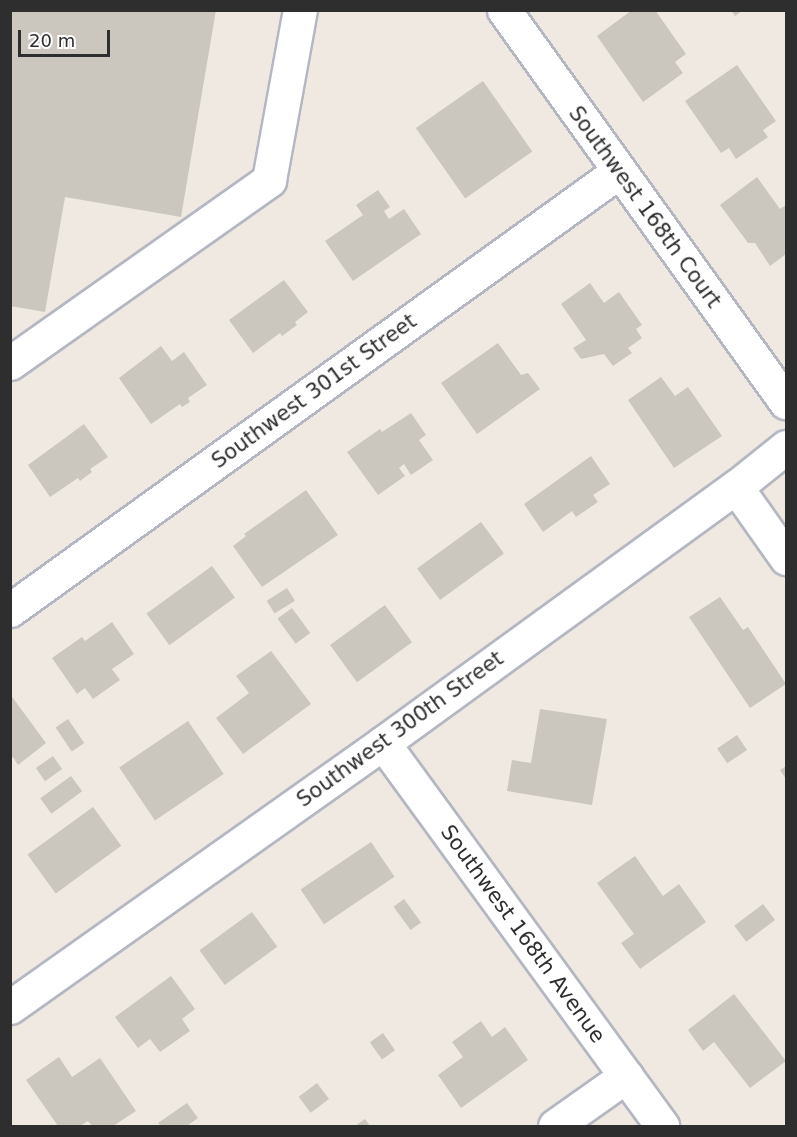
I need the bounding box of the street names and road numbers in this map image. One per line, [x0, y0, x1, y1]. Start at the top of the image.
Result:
street label: Southwest 168th Court [563, 101, 727, 313]
street label: Southwest 301st Street [207, 308, 421, 474]
street label: Southwest 300th Street [292, 646, 508, 812]
street label: Southwest 168th Avenue [435, 820, 611, 1048]

